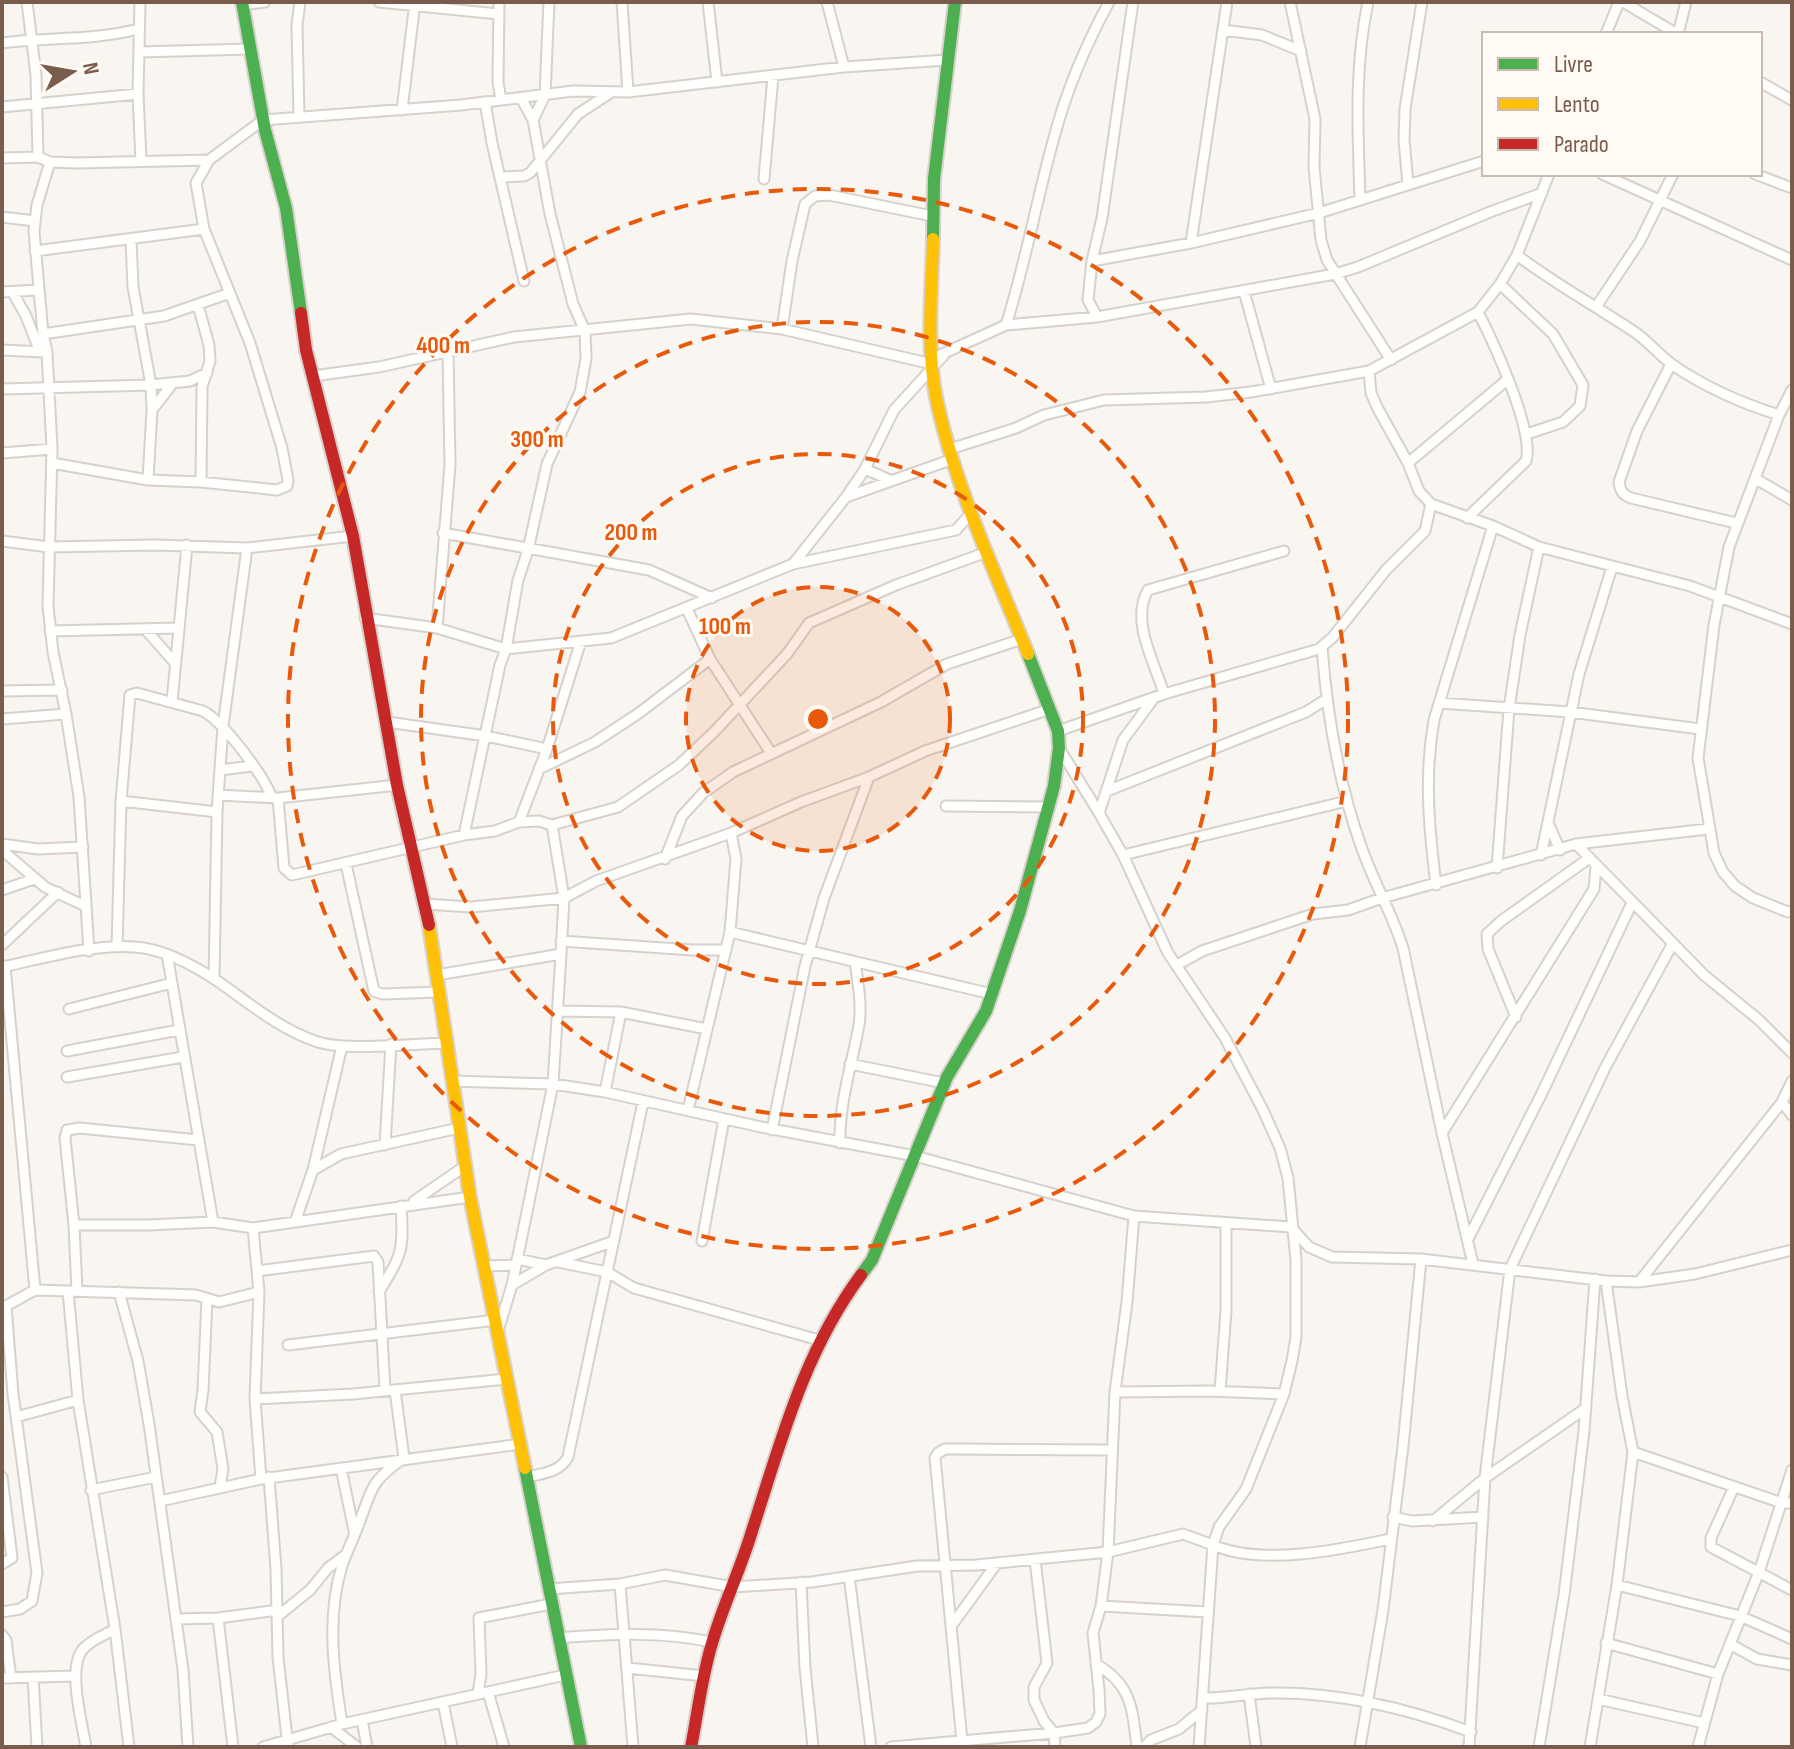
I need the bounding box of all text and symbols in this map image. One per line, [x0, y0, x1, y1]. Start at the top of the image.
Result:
north arrow [32, 32, 112, 112]
legend [1482, 32, 1762, 176]
text: Livre [1554, 50, 1593, 79]
text: N [76, 60, 105, 77]
text: Lento [1554, 90, 1600, 119]
text: Parado [1554, 130, 1609, 159]
text: 400 m [416, 331, 470, 360]
text: 300 m [510, 425, 564, 454]
text: 200 m [604, 518, 658, 547]
text: 100 m [699, 612, 751, 641]
centre of rings [804, 705, 832, 733]

